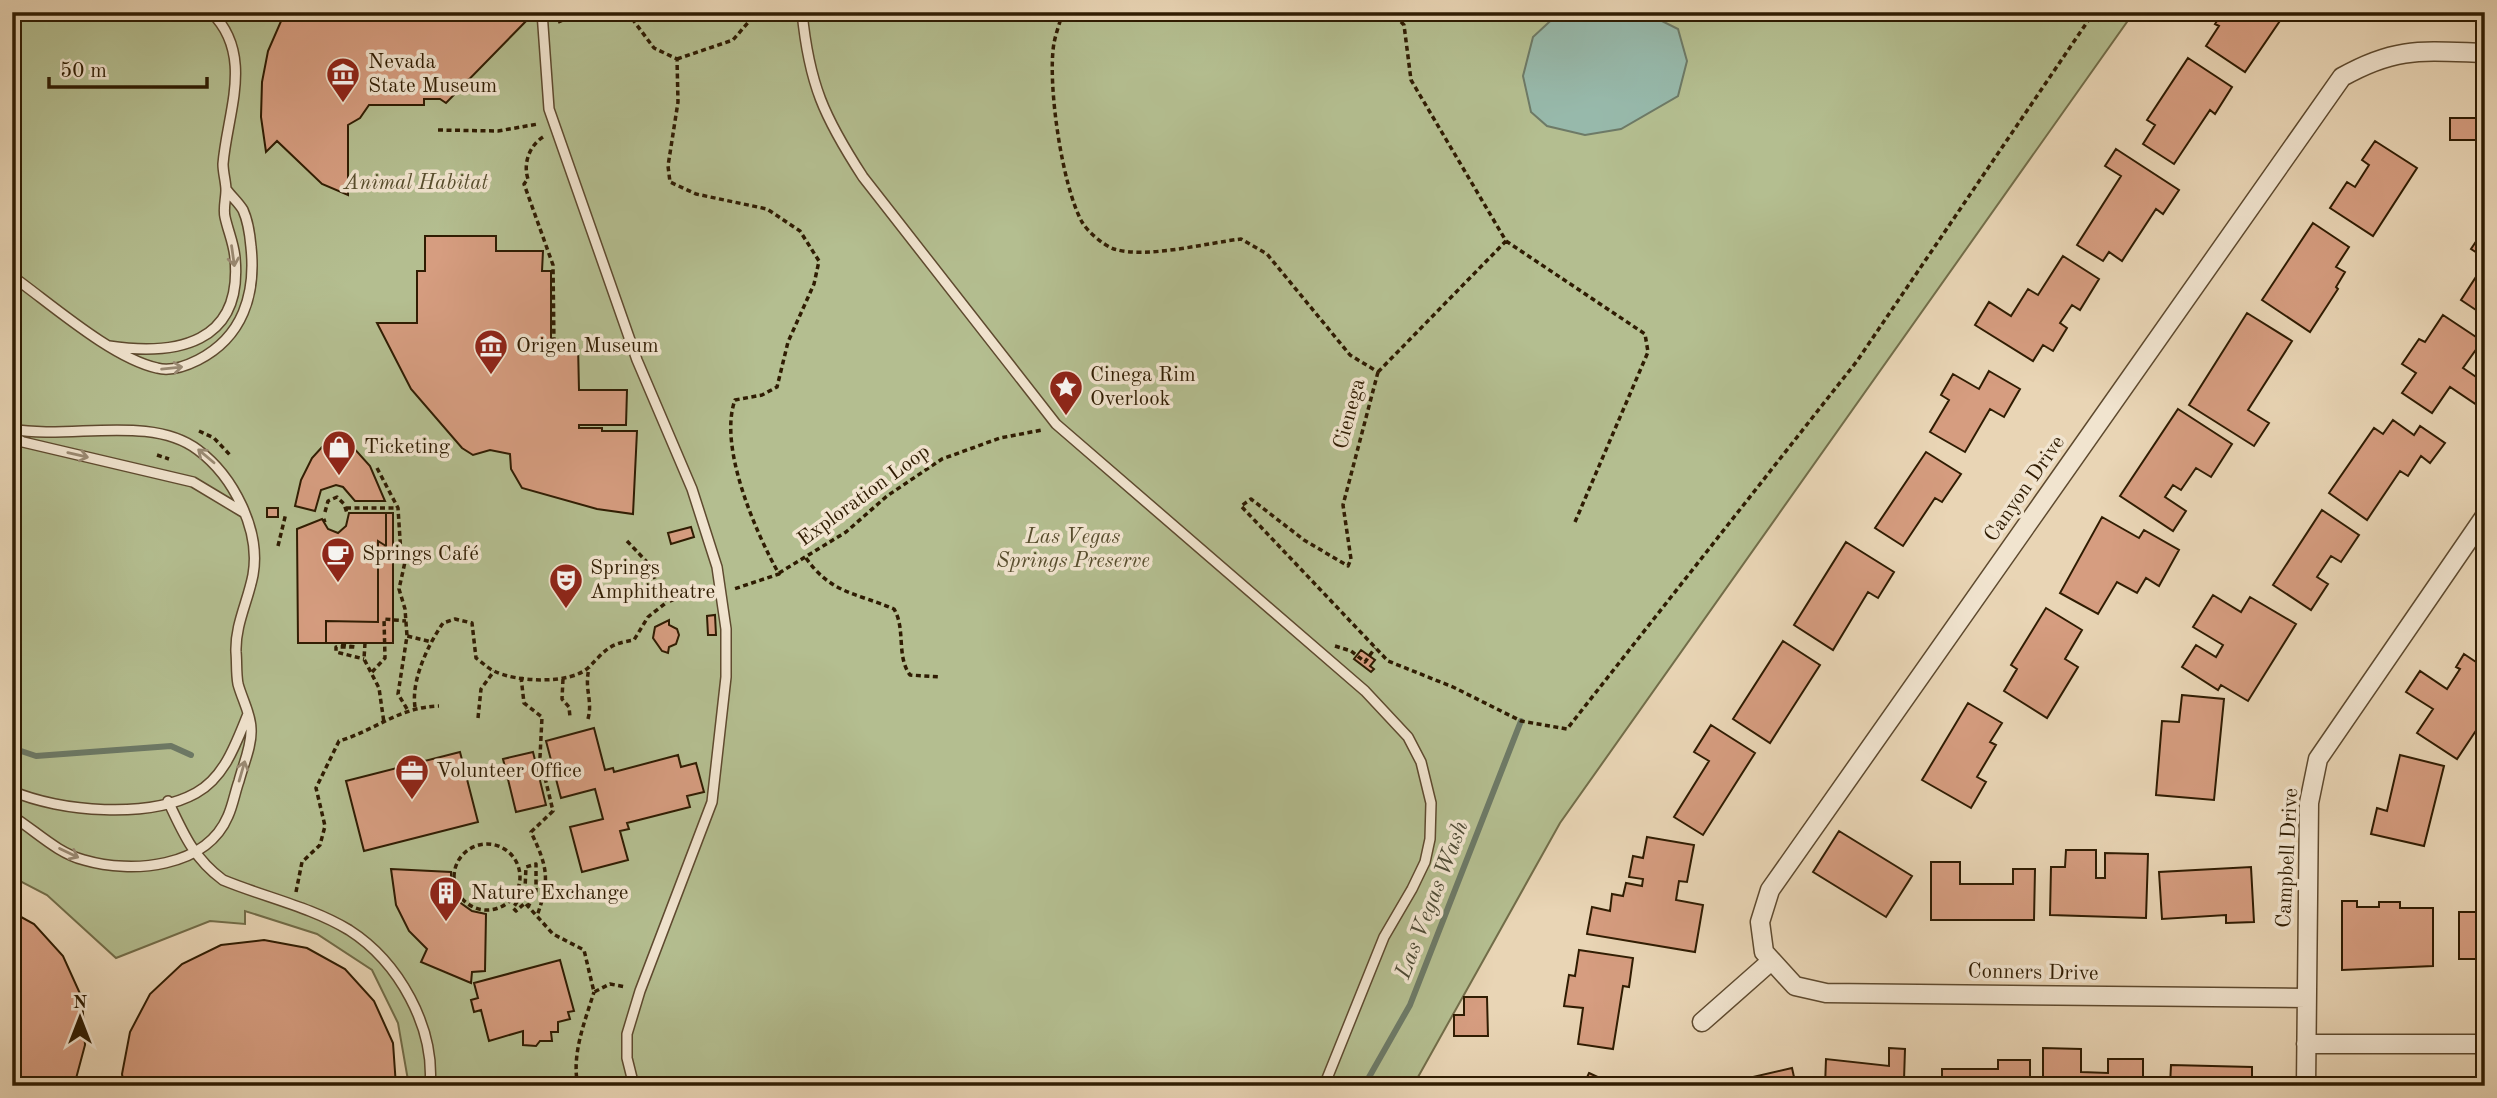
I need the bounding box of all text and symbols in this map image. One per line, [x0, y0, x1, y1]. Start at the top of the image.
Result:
scale bar [49, 46, 206, 90]
place label: Nevada State Museum [368, 52, 497, 97]
museum icon: Nevada State Museum [324, 55, 362, 104]
text: 50 m [60, 61, 107, 82]
park label: Animal Habitat [343, 173, 488, 194]
one-way arrow [227, 244, 240, 267]
museum icon: Origen Museum [472, 327, 510, 376]
place label: Origen Museum [516, 336, 659, 357]
one-way arrow [160, 361, 183, 374]
place label: Cinega Rim Overlook [1090, 365, 1196, 410]
place icon: Cinega Rim Overlook [1047, 368, 1085, 417]
street label: Cienega [1331, 376, 1369, 452]
shop icon: Ticketing [320, 428, 358, 477]
street label: Canyon Drive [1981, 432, 2069, 546]
place label: Ticketing [364, 437, 451, 458]
street label: Exploration Loop [794, 441, 934, 551]
one-way arrow [66, 448, 89, 462]
one-way arrow [197, 448, 215, 464]
park label: Las Vegas Springs Preserve [996, 527, 1150, 572]
cafe icon: Springs Café [319, 535, 357, 584]
place label: Springs Café [362, 544, 479, 565]
place label: Springs Amphitheatre [590, 558, 715, 603]
theatre icon: Springs Amphitheatre [547, 561, 585, 610]
office icon: Volunteer Office [393, 752, 431, 801]
one-way arrow [236, 760, 249, 782]
place label: Volunteer Office [436, 761, 582, 782]
street label: Campbell Drive [2274, 788, 2302, 928]
water label: Las Vegas Wash [1391, 818, 1474, 983]
one-way arrow [58, 847, 79, 861]
building icon: Nature Exchange [427, 874, 465, 923]
place label: Nature Exchange [471, 883, 628, 904]
street label: Conners Drive [1967, 961, 2099, 985]
north arrow [46, 982, 116, 1052]
text: N [73, 994, 88, 1013]

